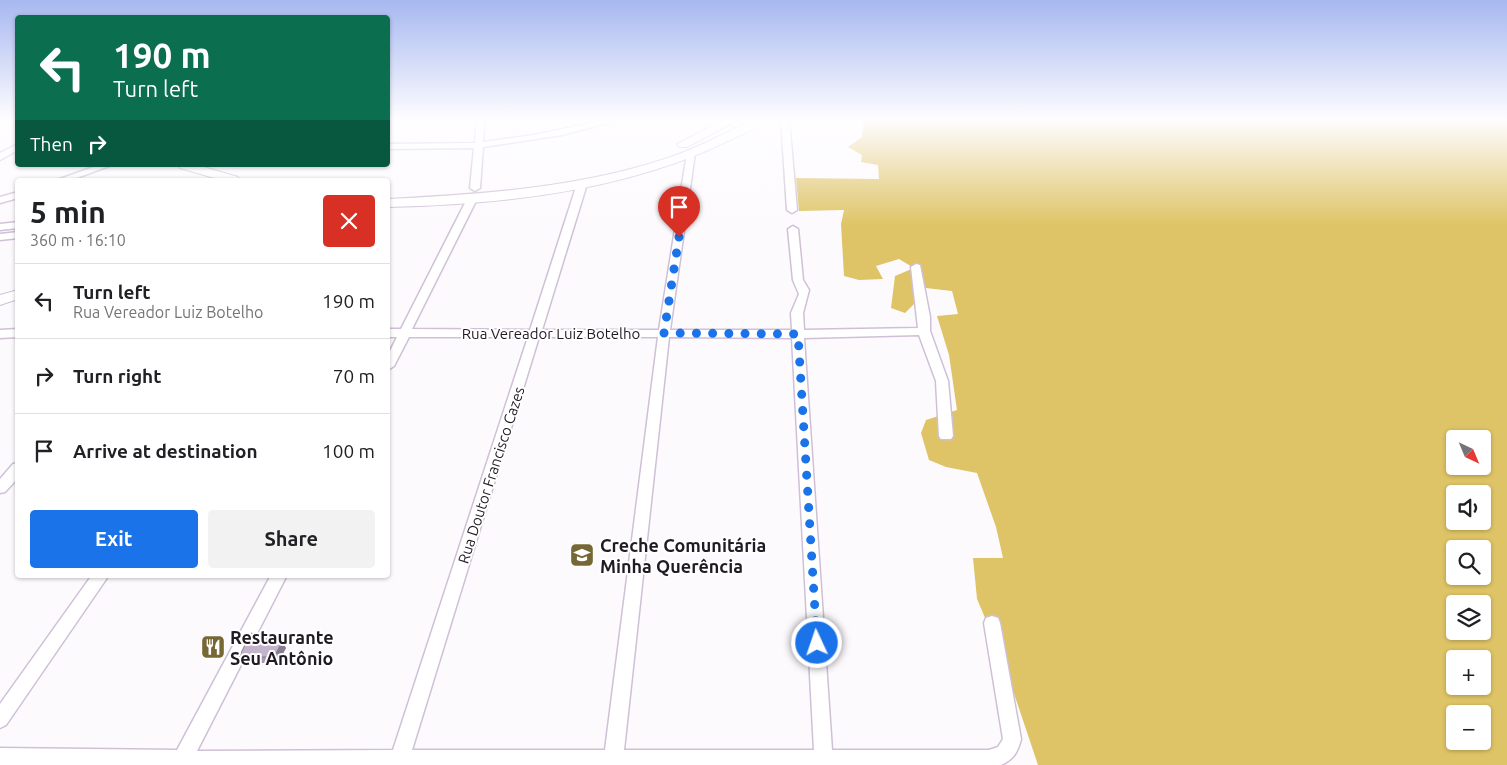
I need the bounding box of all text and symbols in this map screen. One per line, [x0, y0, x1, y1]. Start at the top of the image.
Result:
icon: left [30, 35, 95, 100]
text: 190 m [113, 35, 211, 75]
text: Turn left [113, 76, 198, 101]
icon: right [83, 130, 111, 158]
text: Then [30, 133, 73, 155]
pin [658, 186, 700, 237]
icon: arrive [665, 193, 693, 221]
text: 5 min [30, 195, 106, 229]
button: close [323, 195, 375, 247]
text: 360 m · 16:10 [30, 231, 126, 249]
text: Turn left [73, 281, 151, 303]
icon: left [30, 287, 58, 315]
text: 190 m [322, 290, 375, 312]
text: Rua Vereador Luiz Botelho [73, 303, 263, 321]
street label: Rua Vereador Luiz Botelho [462, 325, 640, 342]
icon: right [30, 362, 58, 390]
text: Turn right [73, 365, 161, 387]
text: 70 m [333, 365, 375, 387]
street label: Rua Doutor Francisco Cazes [454, 384, 528, 566]
north arrow [1446, 430, 1491, 475]
map controls [1446, 430, 1491, 750]
icon: arrive [30, 437, 58, 465]
text: Arrive at destination [73, 440, 258, 462]
text: 100 m [322, 440, 375, 462]
button: sound [1446, 485, 1491, 530]
button: Exit [30, 510, 198, 568]
button: Share [208, 510, 375, 568]
place label: Creche Comunitária Minha Querência [600, 535, 766, 576]
button: search [1446, 540, 1491, 585]
school or university icon: Creche Comunitária Minha Querência [569, 542, 595, 568]
button: layers [1446, 595, 1491, 640]
position arrow [790, 616, 842, 668]
place label: Restaurante Seu Antônio [230, 627, 334, 668]
restaurant icon: Restaurante Seu Antônio [200, 634, 226, 660]
button: + [1446, 650, 1491, 695]
button: − [1446, 705, 1491, 750]

